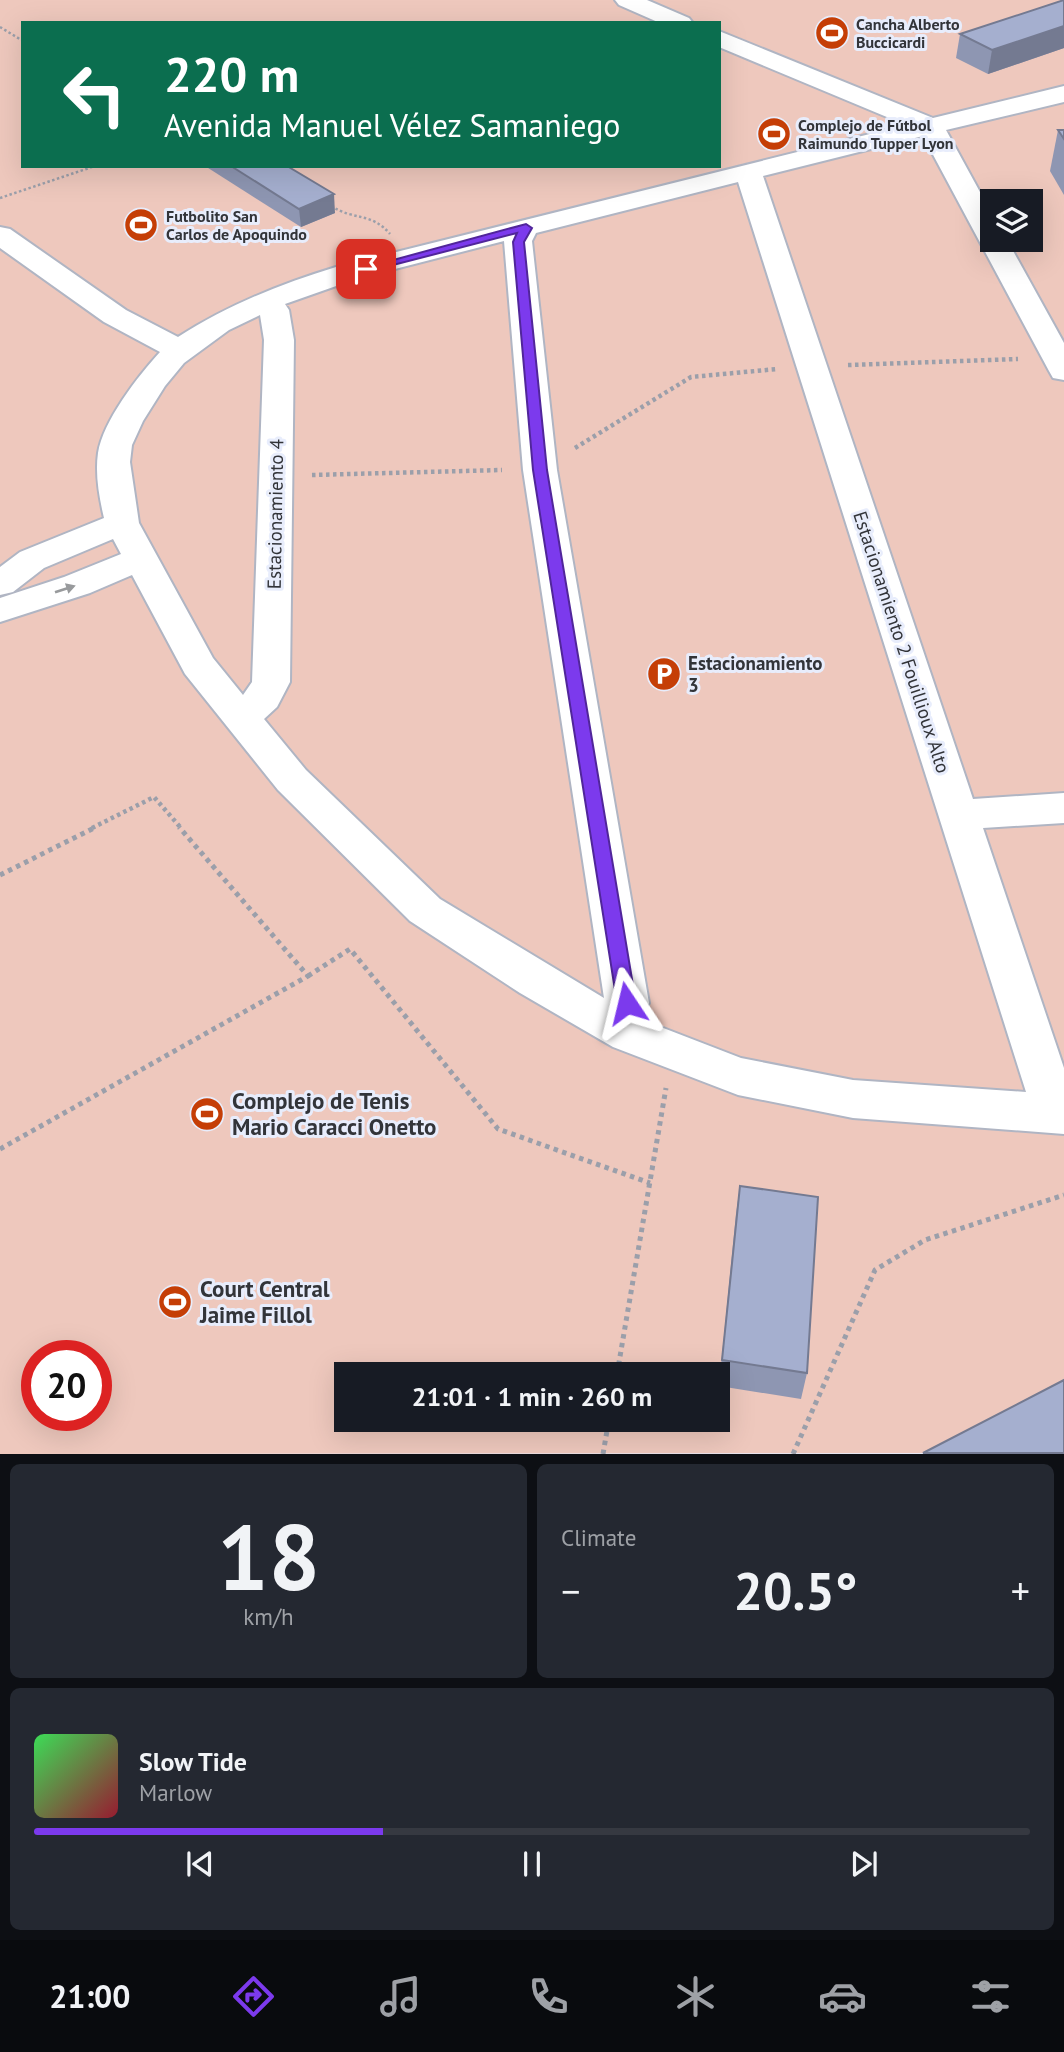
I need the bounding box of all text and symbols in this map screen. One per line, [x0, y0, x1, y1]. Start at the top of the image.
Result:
sports icon: Cancha Alberto Buccicardi [813, 14, 851, 52]
place label: Cancha Alberto Buccicardi [856, 14, 960, 52]
text: 220 m [164, 42, 299, 106]
icon: left [49, 49, 140, 140]
text: Avenida Manuel Vélez Samaniego [164, 104, 621, 146]
sports icon: Complejo de Fútbol Raimundo Tupper Lyon [755, 115, 793, 153]
place label: Complejo de Fútbol Raimundo Tupper Lyon [798, 115, 954, 153]
map controls [980, 189, 1043, 252]
button: layers [980, 189, 1043, 252]
sports icon: Futbolito San Carlos de Apoquindo [122, 206, 160, 244]
place label: Futbolito San Carlos de Apoquindo [166, 206, 307, 244]
pin [336, 239, 396, 299]
icon: arrive [347, 250, 385, 288]
street label: Estacionamiento 4 [262, 439, 288, 589]
street label: Estacionamiento 2 Fouillioux Alto [848, 508, 956, 776]
one-way arrow [55, 583, 76, 594]
place label: Estacionamiento 3 [688, 651, 822, 697]
parking icon: Estacionamiento 3 [645, 655, 683, 693]
position arrow [590, 966, 664, 1040]
place label: Complejo de Tenis Mario Caracci Onetto [232, 1086, 436, 1141]
sports icon: Complejo de Tenis Mario Caracci Onetto [188, 1095, 226, 1133]
place label: Court Central Jaime Fillol [199, 1274, 330, 1329]
sports icon: Court Central Jaime Fillol [156, 1283, 194, 1321]
speed limit sign: 20 [21, 1340, 112, 1431]
text: 21:01 · 1 min · 260 m [412, 1380, 652, 1413]
text: 18 [217, 1497, 320, 1615]
text: Climate [561, 1523, 636, 1552]
text: 20.5° [734, 1557, 857, 1624]
text: − [561, 1566, 580, 1615]
text: + [1011, 1566, 1030, 1615]
text: km/h [243, 1602, 294, 1631]
text: Slow Tide [139, 1745, 247, 1778]
text: Marlow [139, 1778, 212, 1807]
icon: previous [181, 1845, 219, 1883]
icon: pause [513, 1845, 551, 1883]
icon: next [845, 1845, 883, 1883]
icon: directions [229, 1972, 278, 2021]
icon: music [376, 1972, 425, 2021]
icon: phone [524, 1972, 573, 2021]
icon: climate [671, 1972, 720, 2021]
icon: car [818, 1972, 867, 2021]
icon: filters [966, 1972, 1015, 2021]
text: 21:00 [49, 1975, 130, 2017]

